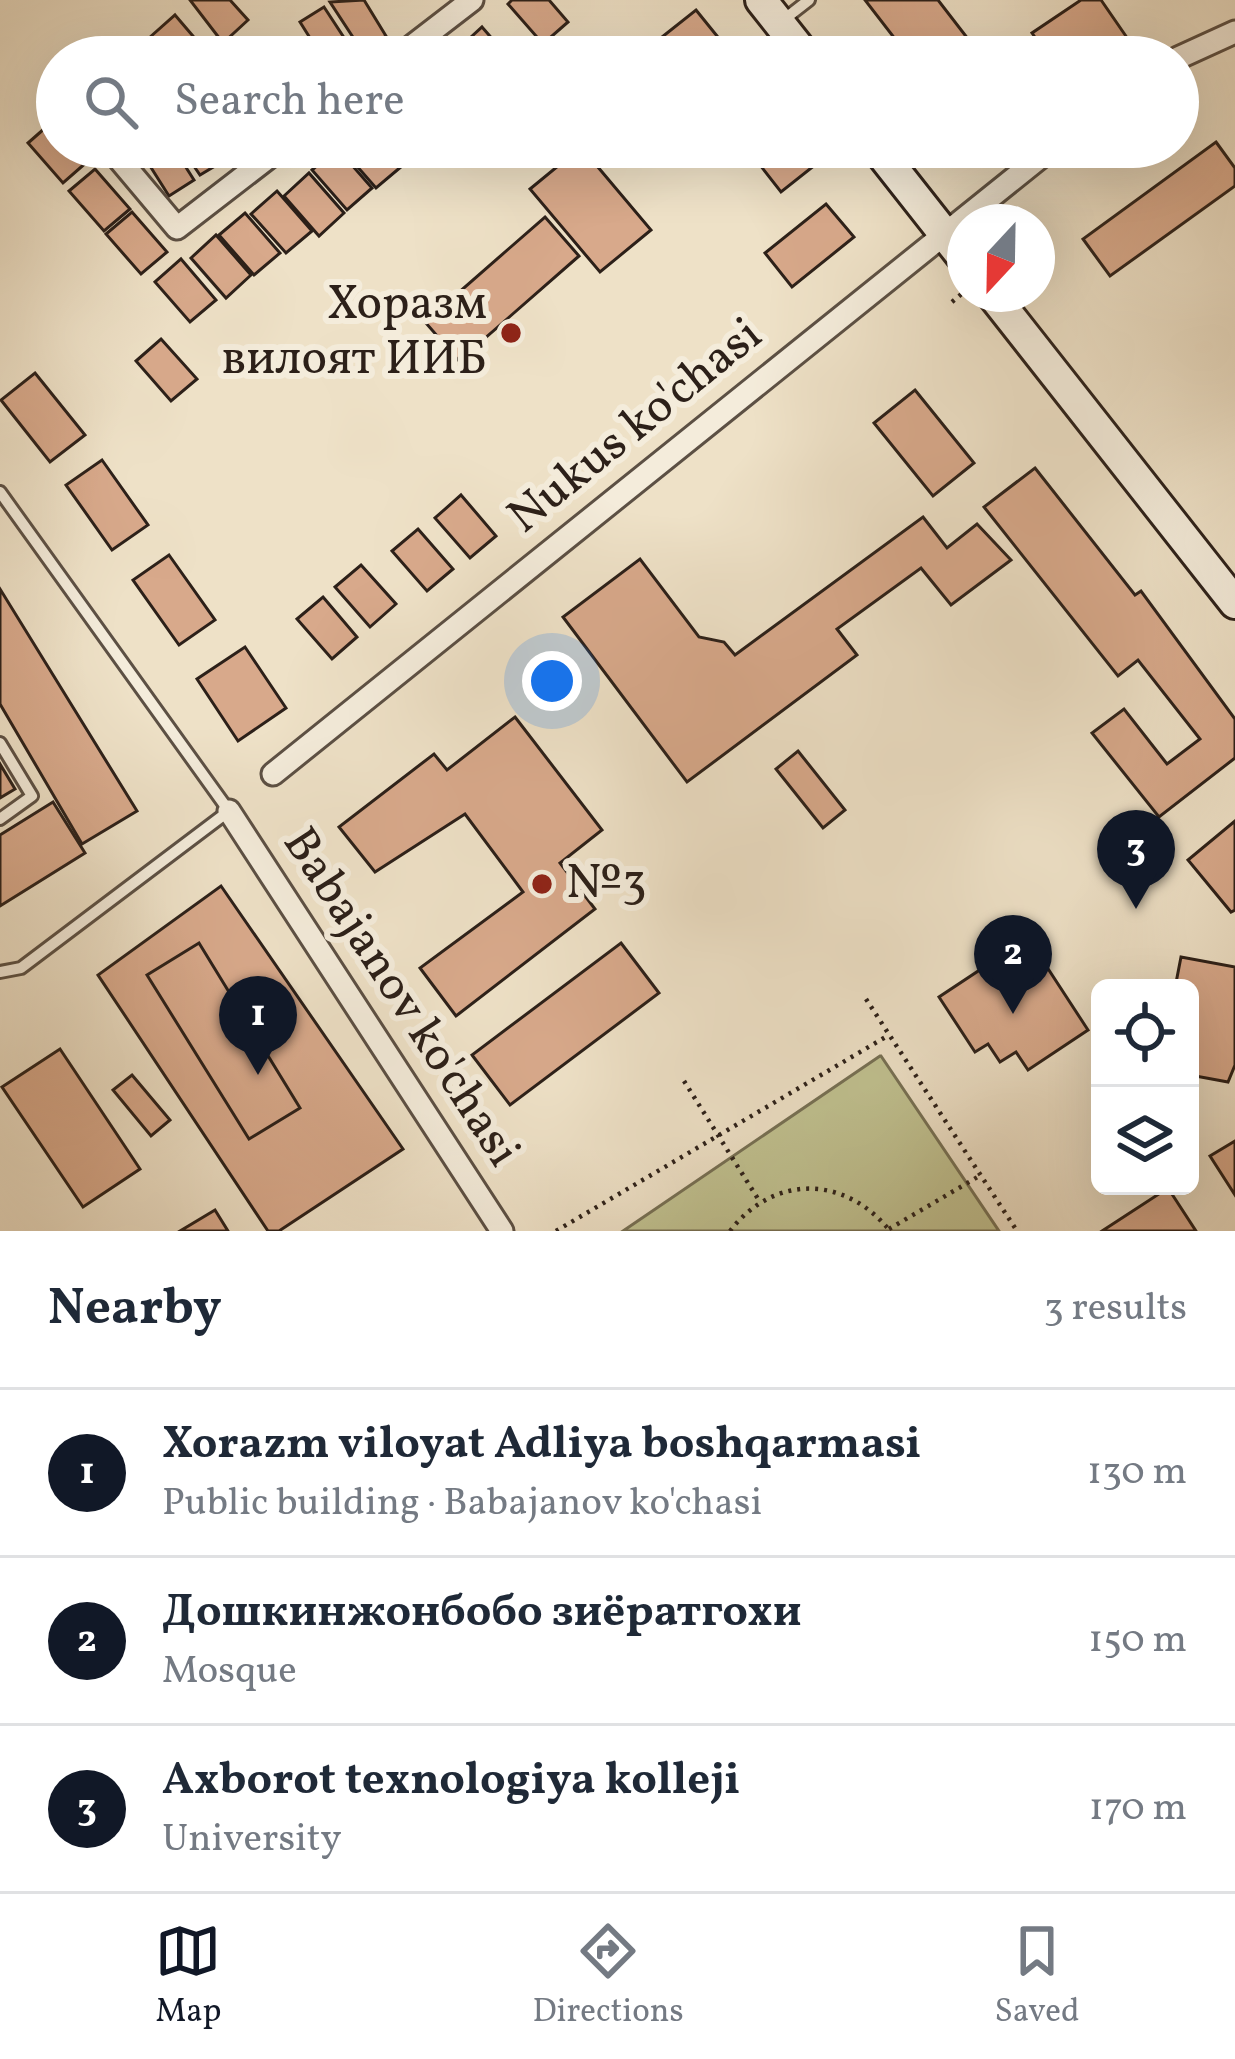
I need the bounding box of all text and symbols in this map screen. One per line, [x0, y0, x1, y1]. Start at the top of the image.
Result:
search box [36, 36, 1199, 168]
icon: search [78, 69, 144, 135]
text: Search here [174, 71, 405, 134]
north arrow [947, 204, 1055, 312]
place label: Хоразм вилоят ИИБ [222, 272, 487, 394]
street label: Nukus ko'chasi [494, 303, 778, 551]
marker: Хоразм вилоят ИИБ [498, 320, 524, 346]
your location [522, 651, 582, 711]
pin: 3 [1097, 810, 1175, 909]
street label: Babajanov ko'chasi [265, 815, 535, 1181]
place label: №3 [566, 851, 647, 918]
marker: №3 [529, 871, 555, 897]
pin: 2 [974, 915, 1052, 1014]
pin: 1 [219, 976, 297, 1075]
map controls [1091, 979, 1199, 1195]
button: locate [1091, 979, 1199, 1087]
button: layers [1091, 1087, 1199, 1195]
text: Nearby [48, 1274, 222, 1345]
text: 3 results [1044, 1282, 1187, 1336]
text: Xorazm viloyat Adliya boshqarmasi [162, 1414, 921, 1477]
text: 1 [79, 1446, 95, 1500]
text: 130 m [1087, 1446, 1187, 1500]
text: Public building · Babajanov ko'chasi [162, 1477, 762, 1531]
text: Дошкинжонбобо зиёратгохи [162, 1582, 802, 1645]
text: 2 [77, 1614, 97, 1668]
text: 150 m [1088, 1614, 1187, 1668]
text: Mosque [162, 1645, 297, 1699]
text: Axborot texnologiya kolleji [162, 1750, 740, 1813]
text: 3 [77, 1782, 97, 1836]
text: 170 m [1089, 1782, 1187, 1836]
text: University [162, 1813, 342, 1867]
tab: Map [155, 1918, 222, 2036]
tab: Directions [532, 1918, 684, 2036]
tab: Saved [995, 1918, 1080, 2036]

